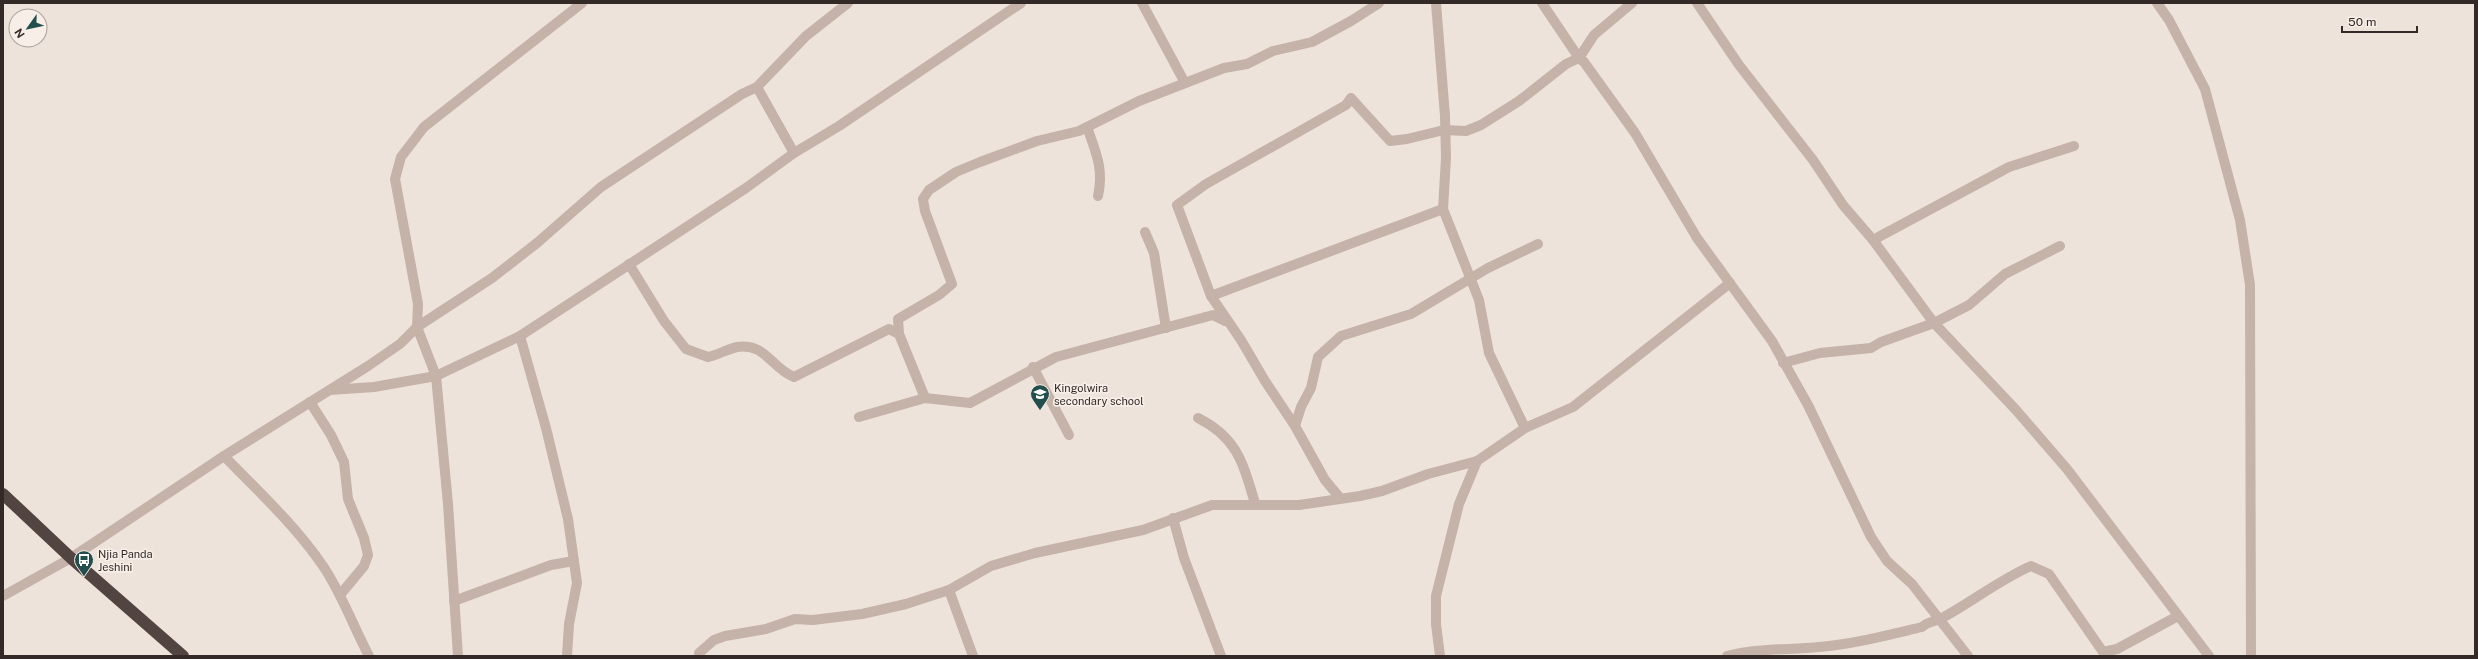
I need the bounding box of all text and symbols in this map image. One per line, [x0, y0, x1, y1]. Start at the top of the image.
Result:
north arrow [8, 8, 48, 48]
scale bar [2342, 8, 2417, 34]
text: 50 m [2348, 15, 2376, 29]
text: N [12, 27, 27, 40]
place label: Kingolwira secondary school [1054, 382, 1144, 407]
school or university icon: Kingolwira secondary school [1029, 383, 1051, 411]
place label: Njia Panda Jeshini [98, 548, 153, 573]
bus stop icon: Njia Panda Jeshini [73, 549, 95, 577]

